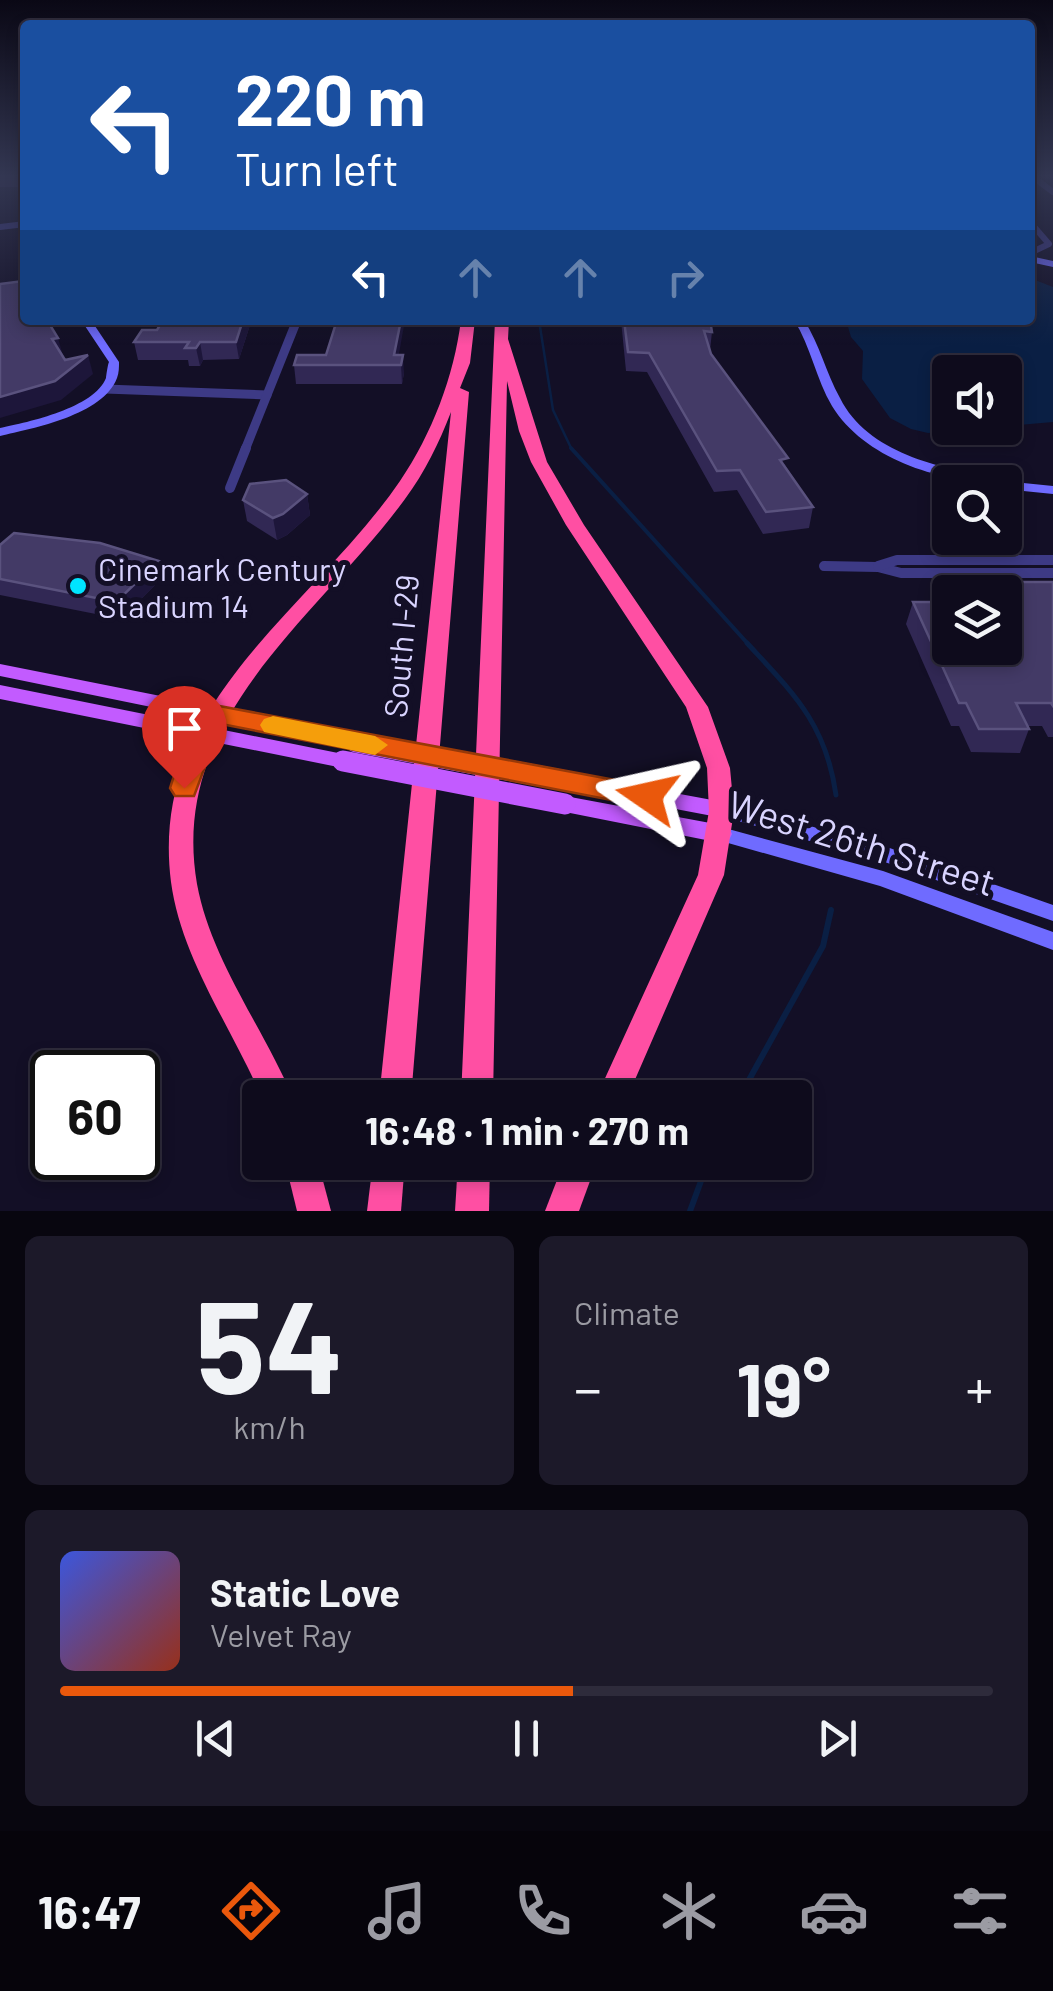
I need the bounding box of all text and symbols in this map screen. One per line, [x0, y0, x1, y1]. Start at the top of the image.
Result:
text: 220 m [235, 56, 426, 140]
icon: left [70, 60, 200, 190]
text: Turn left [235, 141, 399, 195]
icon: left [343, 250, 398, 305]
icon: ahead [448, 250, 503, 305]
icon: ahead [553, 250, 608, 305]
icon: right [658, 250, 713, 305]
map controls [932, 355, 1022, 665]
button: sound [932, 355, 1022, 445]
button: search [932, 465, 1022, 555]
place label: Cinemark Century Stadium 14 [98, 549, 347, 624]
street label: South I-29 [375, 573, 425, 719]
marker: Cinemark Century Stadium 14 [67, 575, 89, 597]
button: layers [932, 575, 1022, 665]
pin [142, 686, 227, 789]
icon: arrive [157, 701, 212, 756]
position arrow [595, 744, 699, 848]
street label: West 26th Street [723, 780, 1001, 904]
speed limit sign: 60 [30, 1050, 160, 1180]
text: 16:48 · 1 min · 270 m [365, 1107, 689, 1153]
text: 54 [195, 1264, 344, 1420]
text: Climate [574, 1293, 680, 1331]
text: 19° [736, 1342, 831, 1432]
text: − [574, 1354, 602, 1420]
text: + [965, 1354, 993, 1420]
text: km/h [233, 1407, 306, 1445]
text: Static Love [210, 1569, 400, 1615]
text: Velvet Ray [210, 1615, 352, 1653]
icon: previous [188, 1711, 243, 1766]
icon: pause [499, 1711, 554, 1766]
icon: next [810, 1711, 865, 1766]
icon: directions [216, 1876, 286, 1946]
icon: music [362, 1876, 432, 1946]
icon: phone [508, 1876, 578, 1946]
icon: climate [654, 1876, 724, 1946]
icon: car [799, 1876, 869, 1946]
icon: filters [945, 1876, 1015, 1946]
text: 16:47 [38, 1884, 141, 1938]

